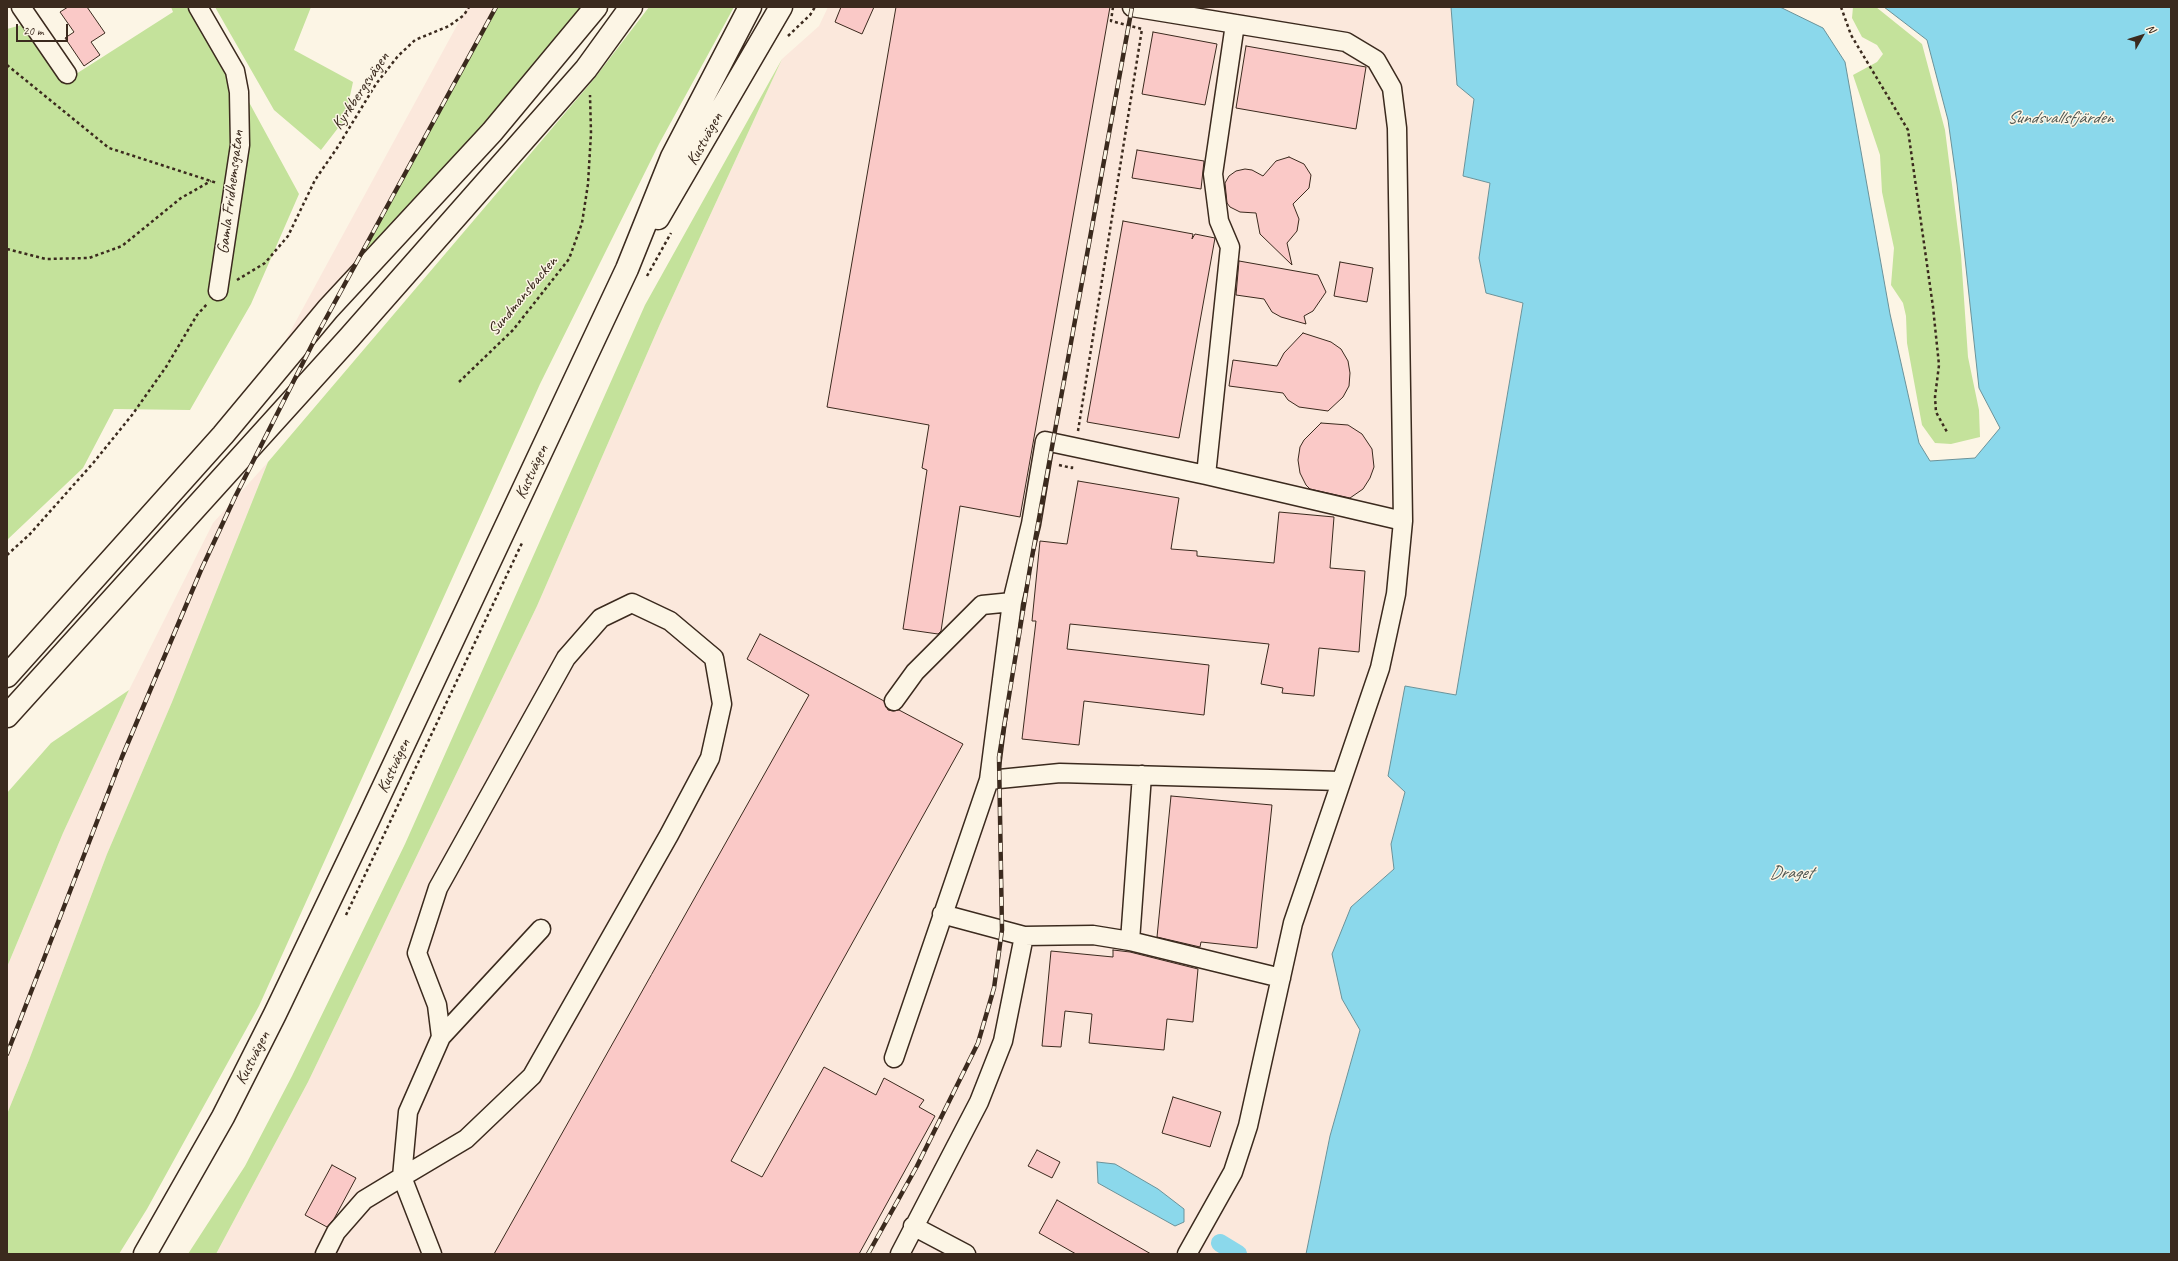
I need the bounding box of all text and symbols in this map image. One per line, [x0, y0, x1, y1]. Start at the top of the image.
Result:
scale bar [18, 16, 70, 42]
north arrow [2122, 16, 2162, 56]
text: N [2144, 21, 2159, 36]
text: 20 m [23, 23, 43, 39]
street label: Kyrkbergsvägen [328, 48, 394, 134]
water label: Sundsvallsfjärden [2007, 107, 2113, 129]
street label: Kustvägen [682, 109, 728, 169]
street label: Gamla Fridhemsgatan [213, 129, 249, 255]
street label: Sundmansbacken [484, 252, 562, 340]
street label: Kustvägen [511, 442, 553, 502]
street label: Kustvägen [373, 736, 415, 796]
water label: Draget [1769, 862, 1813, 884]
street label: Kustvägen [231, 1028, 275, 1088]

